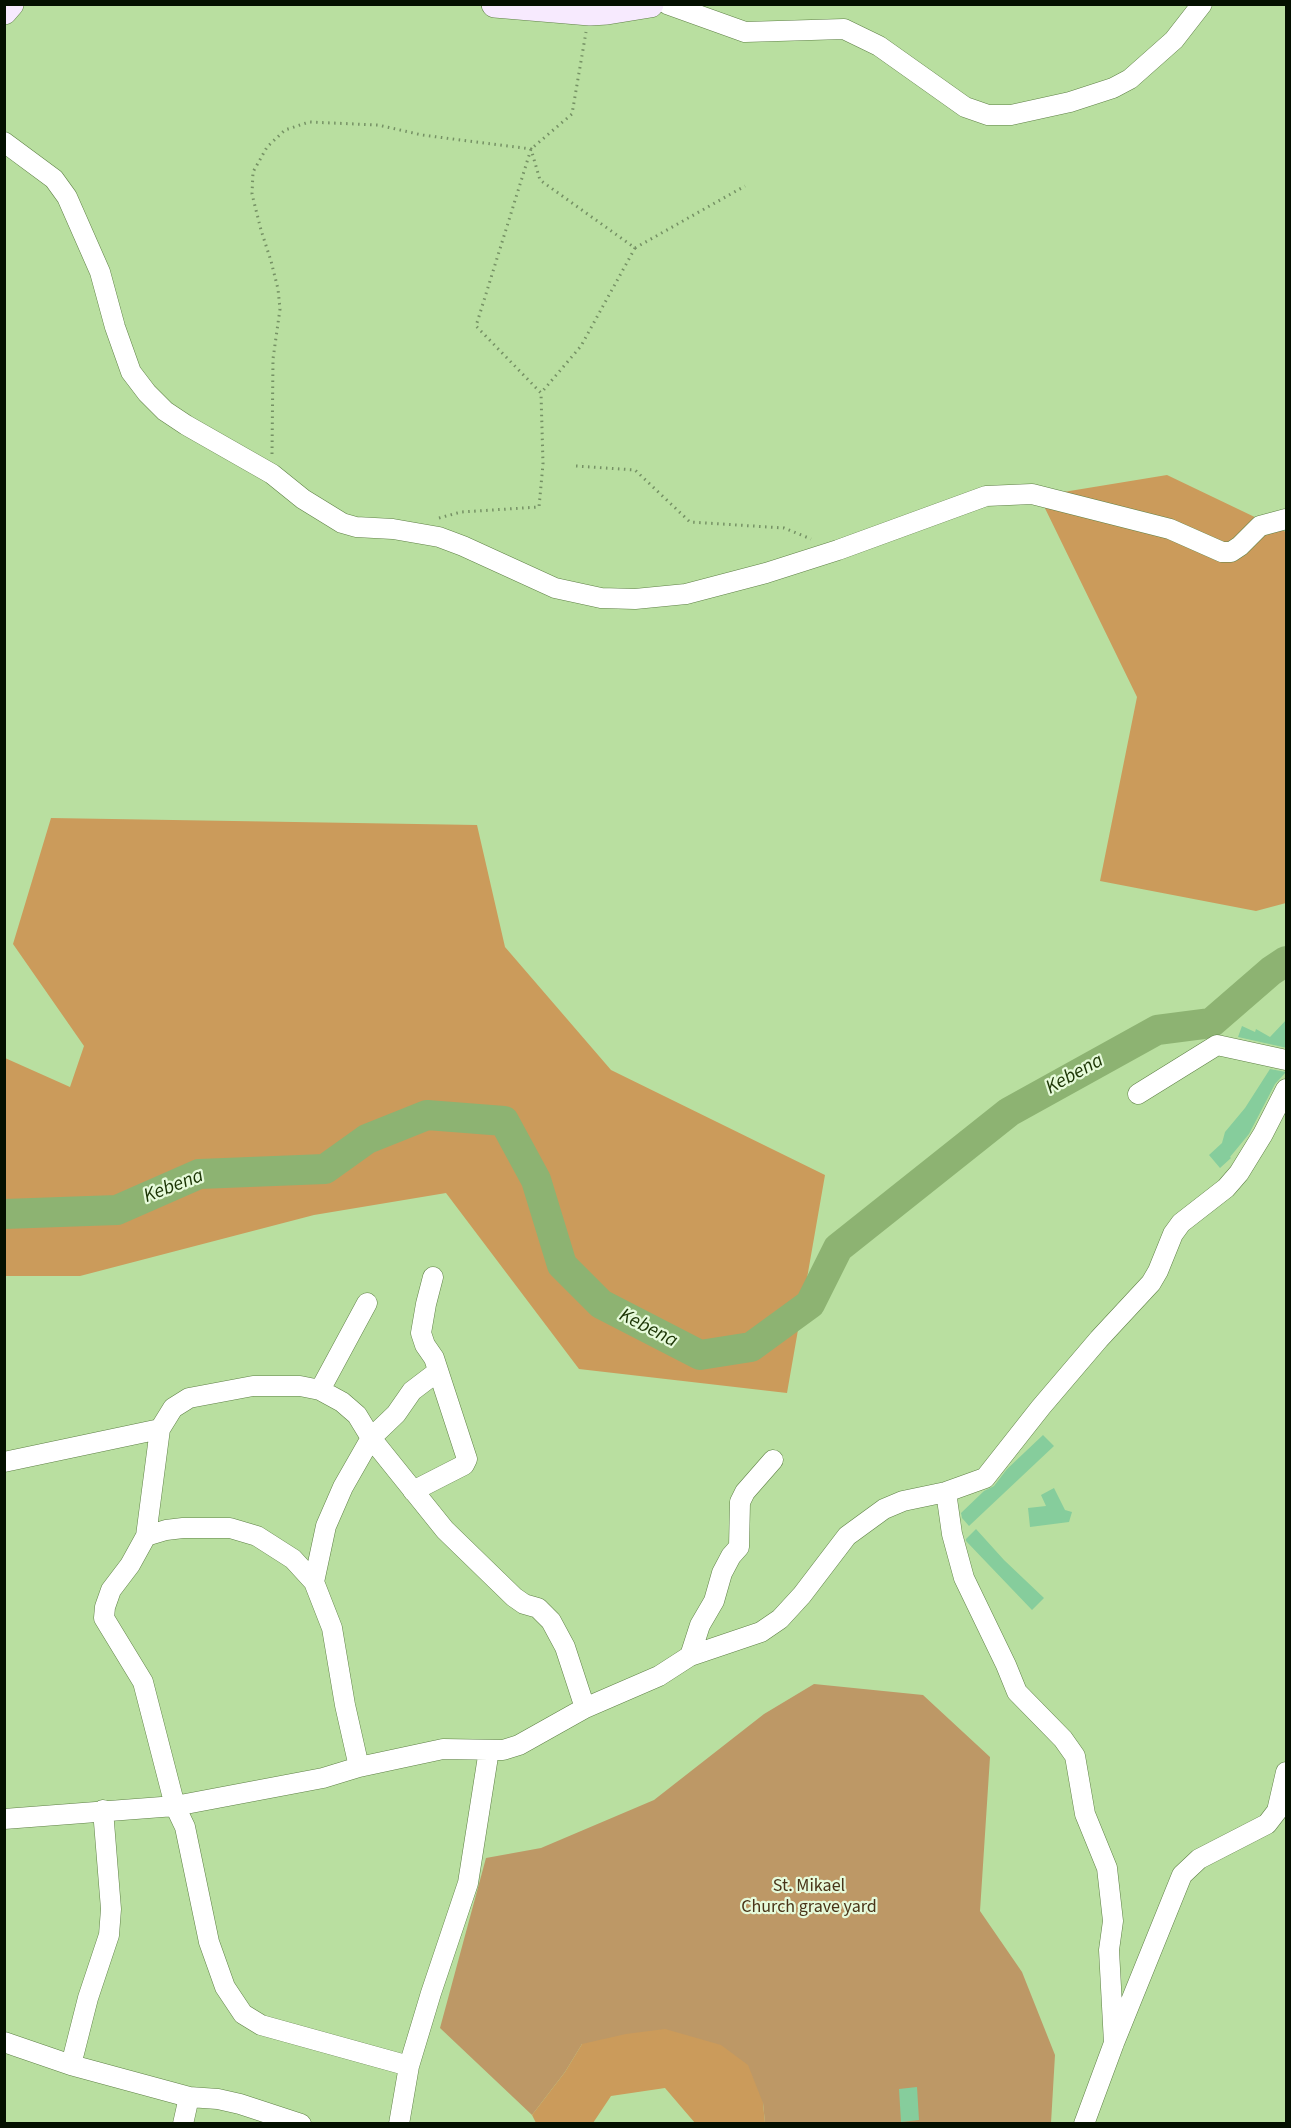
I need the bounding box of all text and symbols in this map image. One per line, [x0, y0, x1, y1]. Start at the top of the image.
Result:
water label: Kebena [1042, 1049, 1108, 1101]
water label: Kebena [141, 1165, 207, 1209]
water label: Kebena [615, 1304, 681, 1354]
park label: St. Mikael Church grave yard [741, 1876, 877, 1918]

